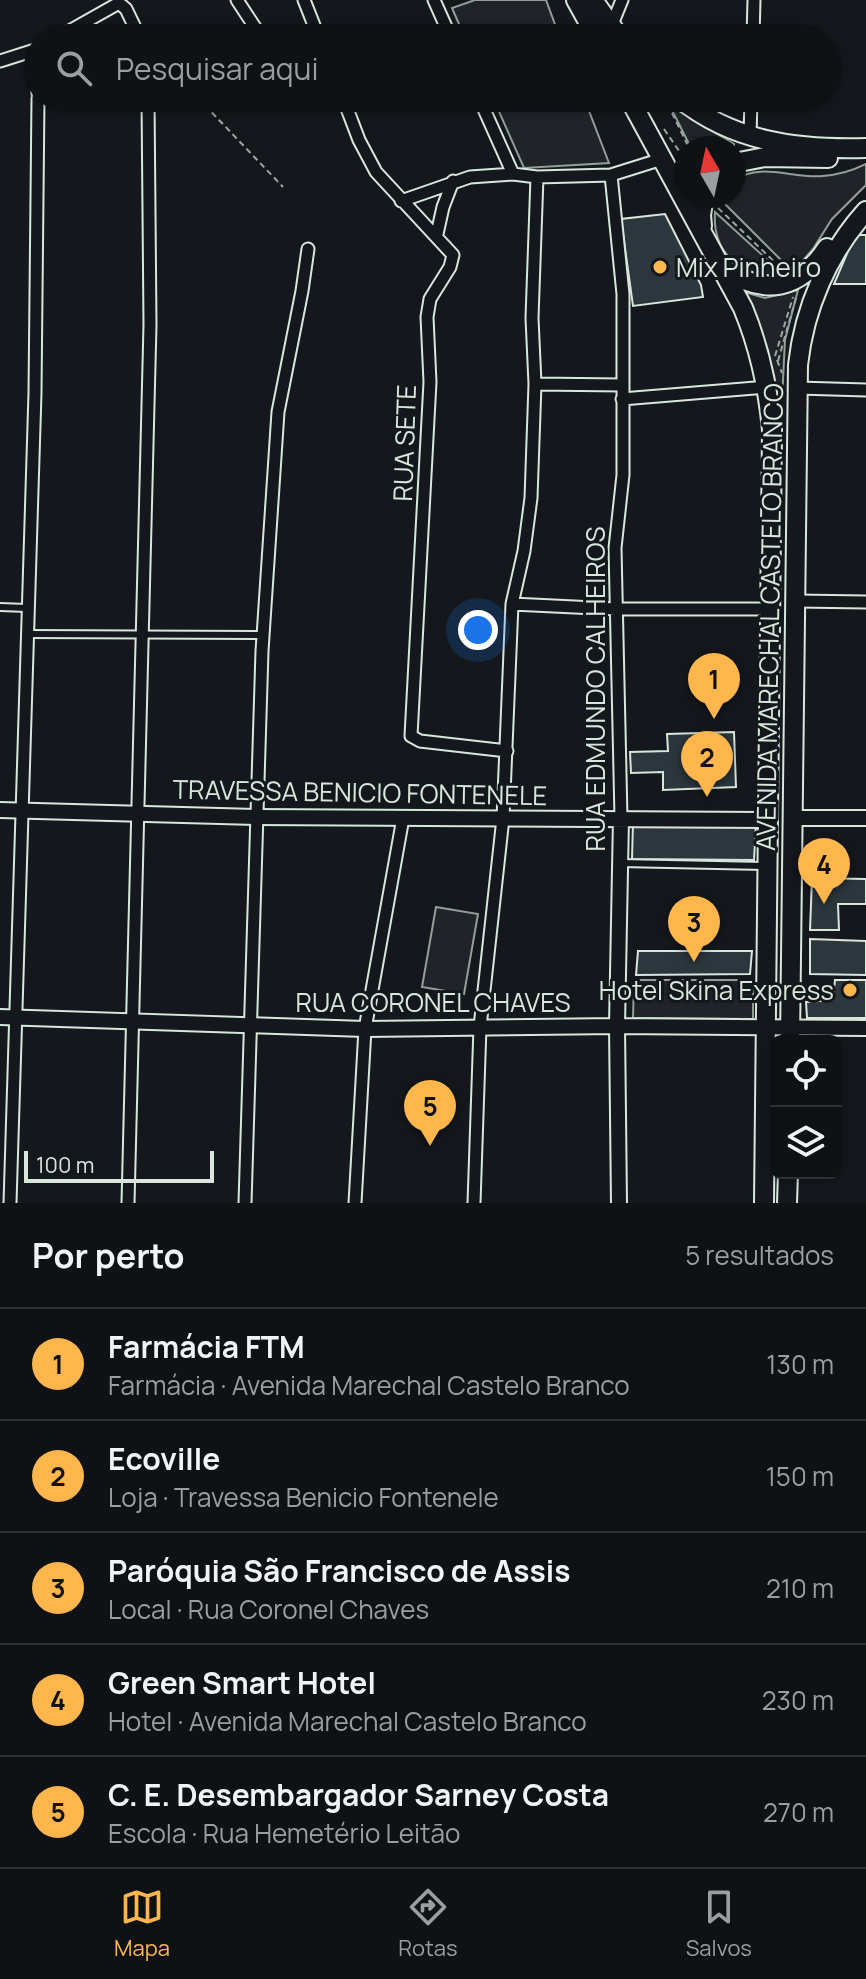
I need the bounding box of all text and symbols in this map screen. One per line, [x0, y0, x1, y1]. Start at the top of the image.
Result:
search box [24, 24, 842, 112]
icon: search [52, 46, 96, 90]
text: Pesquisar aqui [116, 48, 318, 89]
north arrow [674, 136, 746, 208]
place label: Mix Pinheiro [676, 249, 821, 285]
marker: Mix Pinheiro [651, 258, 669, 276]
street label: AVENIDA MARECHAL CASTELO BRANCO [747, 383, 791, 851]
street label: RUA SETE [384, 384, 424, 502]
street label: RUA EDMUNDO CALHEIROS [577, 527, 613, 851]
your location [458, 610, 498, 650]
pin: 1 [688, 653, 740, 719]
pin: 2 [681, 731, 733, 797]
street label: TRAVESSA BENICIO FONTENELE [172, 771, 548, 813]
pin: 4 [798, 838, 850, 904]
pin: 3 [668, 896, 720, 962]
place label: Hotel Skina Express [599, 972, 834, 1008]
marker: Hotel Skina Express [841, 981, 859, 999]
street label: RUA CORONEL CHAVES [296, 984, 570, 1020]
map controls [770, 1035, 842, 1179]
button: locate [770, 1035, 842, 1107]
pin: 5 [404, 1080, 456, 1146]
button: layers [770, 1107, 842, 1179]
scale bar [24, 1147, 214, 1183]
text: 100 m [36, 1150, 94, 1180]
text: Por perto [32, 1232, 185, 1278]
text: 5 resultados [685, 1237, 834, 1273]
text: Farmácia FTM [108, 1326, 305, 1367]
text: 1 [52, 1346, 64, 1382]
text: 130 m [766, 1346, 834, 1382]
text: Farmácia · Avenida Marechal Castelo Branco [108, 1367, 630, 1403]
text: Ecoville [108, 1438, 220, 1479]
text: 2 [50, 1458, 66, 1494]
text: 150 m [766, 1458, 834, 1494]
text: Loja · Travessa Benicio Fontenele [108, 1479, 499, 1515]
text: Paróquia São Francisco de Assis [108, 1550, 571, 1591]
text: 3 [50, 1570, 66, 1606]
text: 210 m [766, 1570, 834, 1606]
text: Local · Rua Coronel Chaves [108, 1591, 429, 1627]
text: Green Smart Hotel [108, 1662, 376, 1703]
text: 4 [50, 1682, 66, 1718]
text: 230 m [762, 1682, 834, 1718]
text: Hotel · Avenida Marechal Castelo Branco [108, 1703, 587, 1739]
text: C. E. Desembargador Sarney Costa [108, 1774, 609, 1815]
text: 5 [50, 1794, 66, 1830]
text: 270 m [763, 1794, 834, 1830]
text: Escola · Rua Hemetério Leitão [108, 1815, 460, 1851]
tab: Mapa [114, 1885, 170, 1963]
tab: Rotas [398, 1885, 458, 1963]
tab: Salvos [686, 1885, 752, 1963]

